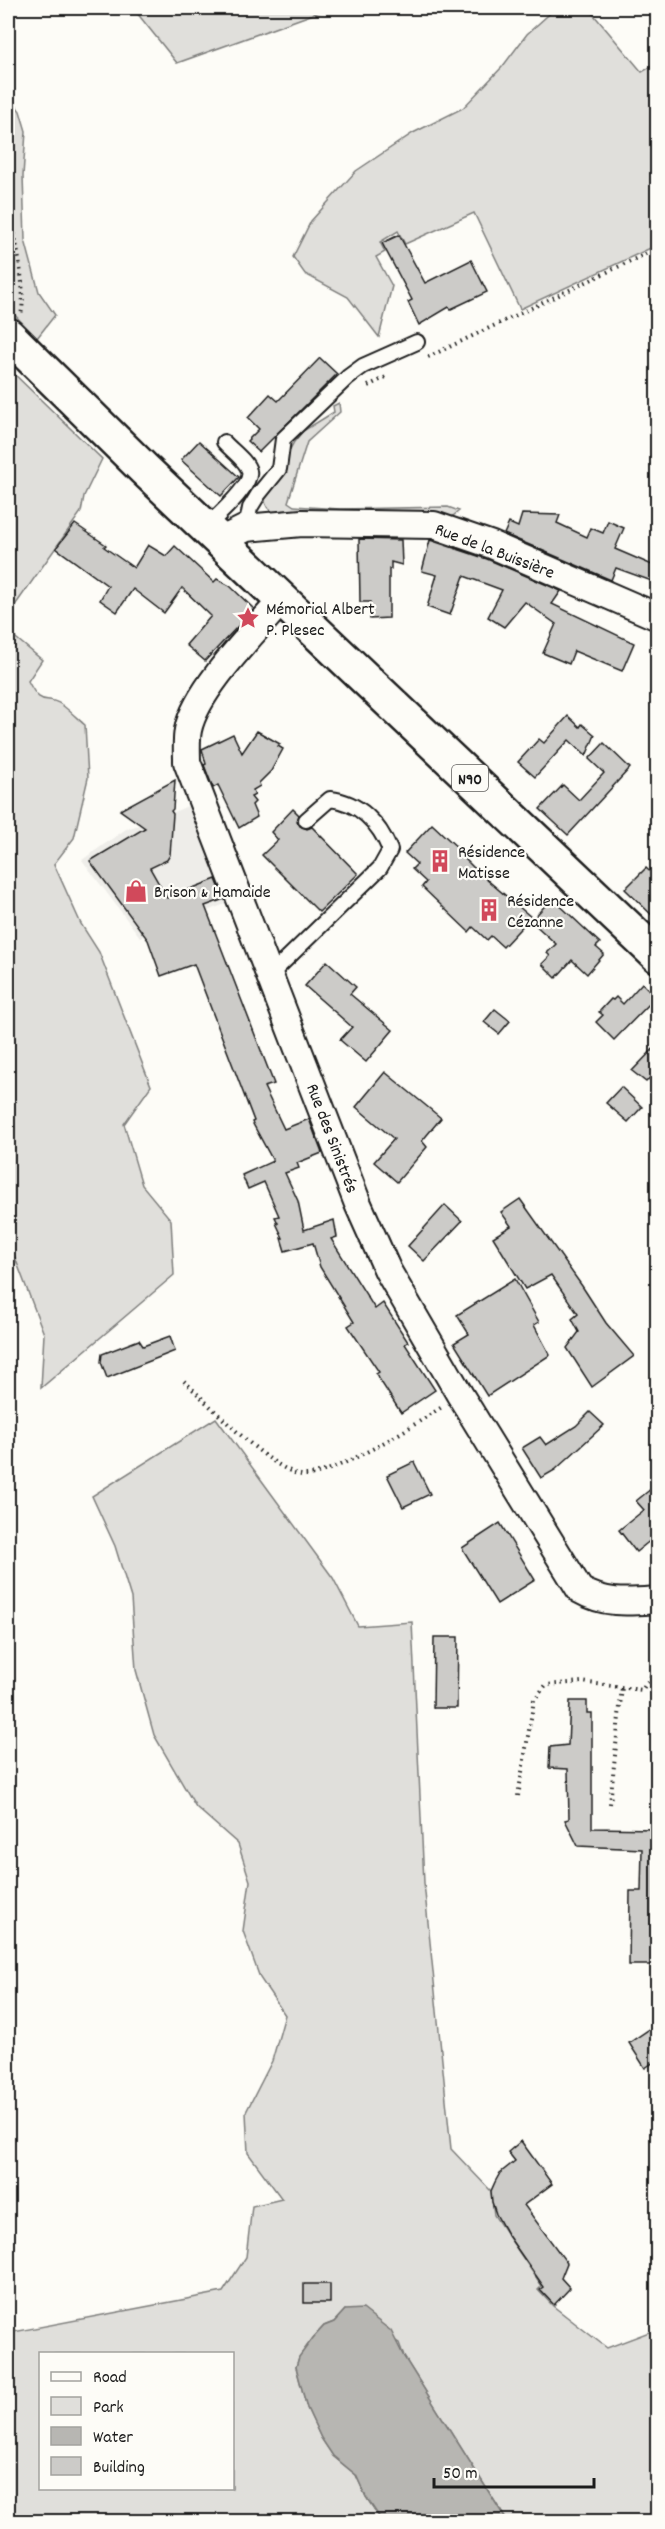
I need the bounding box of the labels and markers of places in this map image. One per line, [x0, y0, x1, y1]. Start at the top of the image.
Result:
place label: Mémorial Albert P. Plesec [266, 598, 375, 644]
place icon: Mémorial Albert P. Plesec [235, 605, 261, 631]
place label: Résidence Matisse [458, 841, 525, 887]
building icon: Résidence Matisse [427, 848, 453, 874]
shop icon: Brison & Hamaide [123, 878, 149, 904]
place label: Brison & Hamaide [154, 881, 271, 906]
place label: Résidence Cézanne [507, 890, 574, 936]
building icon: Résidence Cézanne [476, 897, 502, 923]

